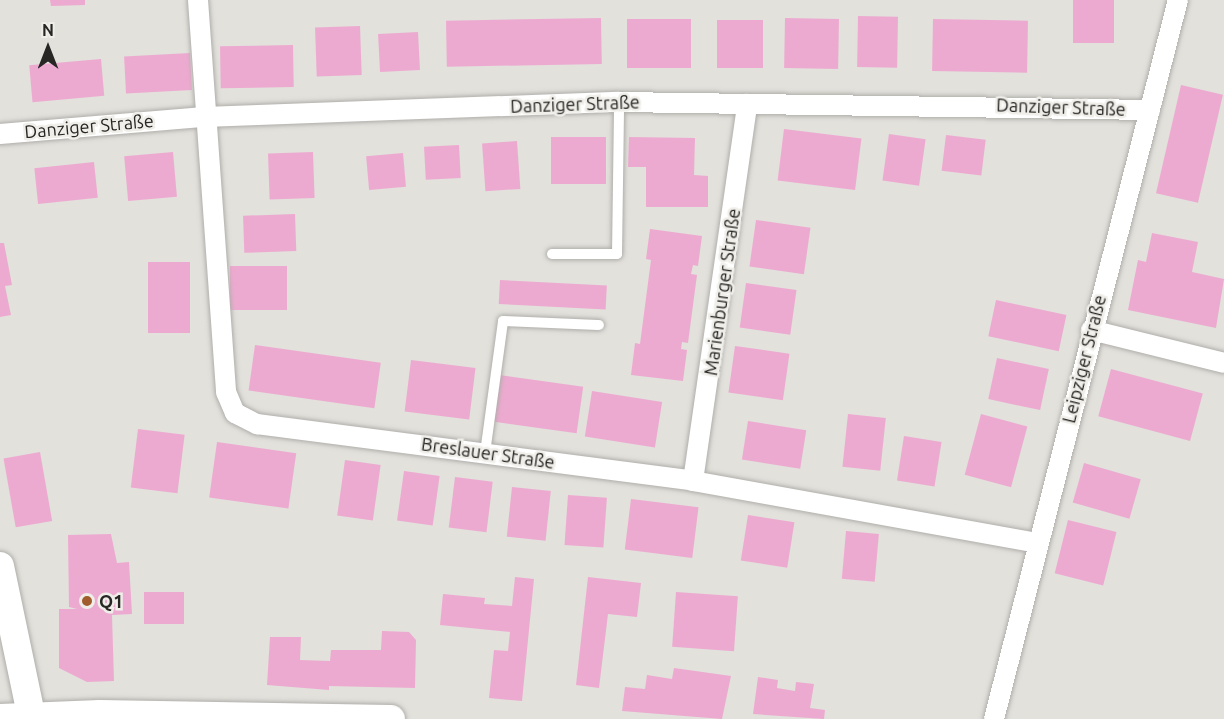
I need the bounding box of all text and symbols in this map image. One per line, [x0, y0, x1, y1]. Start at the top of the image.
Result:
north arrow [18, 18, 78, 78]
text: N [42, 21, 54, 39]
street label: Danziger Straße [510, 91, 640, 117]
street label: Danziger Straße [996, 94, 1126, 120]
street label: Danziger Straße [24, 110, 154, 142]
street label: Marienburger Straße [700, 207, 744, 377]
street label: Leipziger Straße [1058, 293, 1110, 425]
street label: Breslauer Straße [420, 433, 556, 473]
place label: Q1 [99, 590, 123, 612]
marker: Q1 [80, 594, 94, 608]

